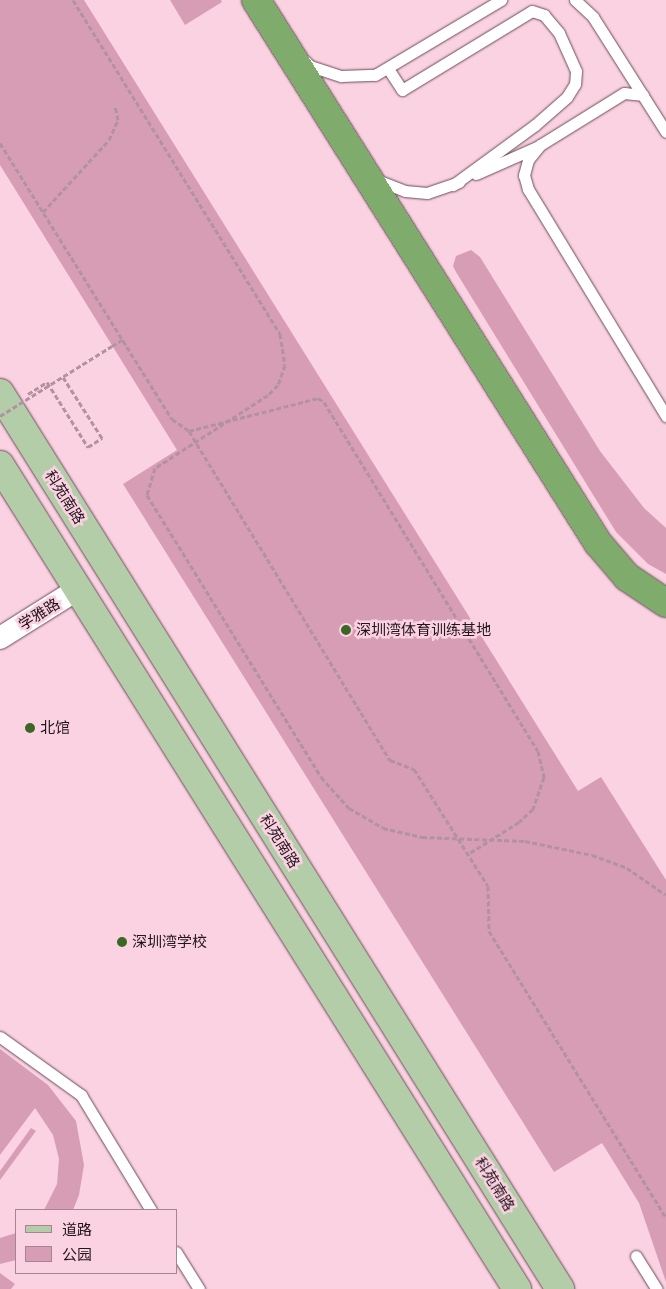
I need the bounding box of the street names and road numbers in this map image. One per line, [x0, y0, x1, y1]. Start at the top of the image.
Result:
street label: 科苑南路 [41, 467, 89, 527]
street label: 学雅路 [15, 594, 63, 634]
street label: 科苑南路 [256, 811, 304, 871]
street label: 科苑南路 [471, 1154, 519, 1214]

